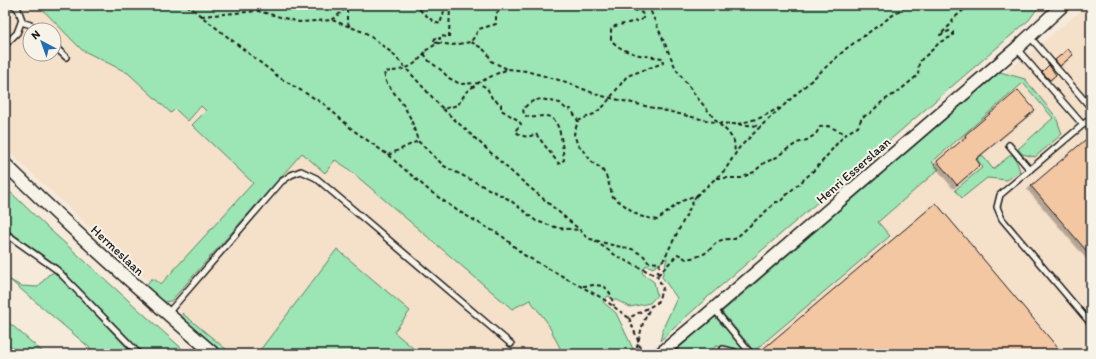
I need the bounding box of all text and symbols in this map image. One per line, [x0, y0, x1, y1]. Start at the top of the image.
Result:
north arrow [22, 22, 62, 62]
text: N [29, 27, 43, 42]
street label: Henri Esserslaan [813, 134, 894, 207]
street label: Hermeslaan [88, 222, 147, 279]

